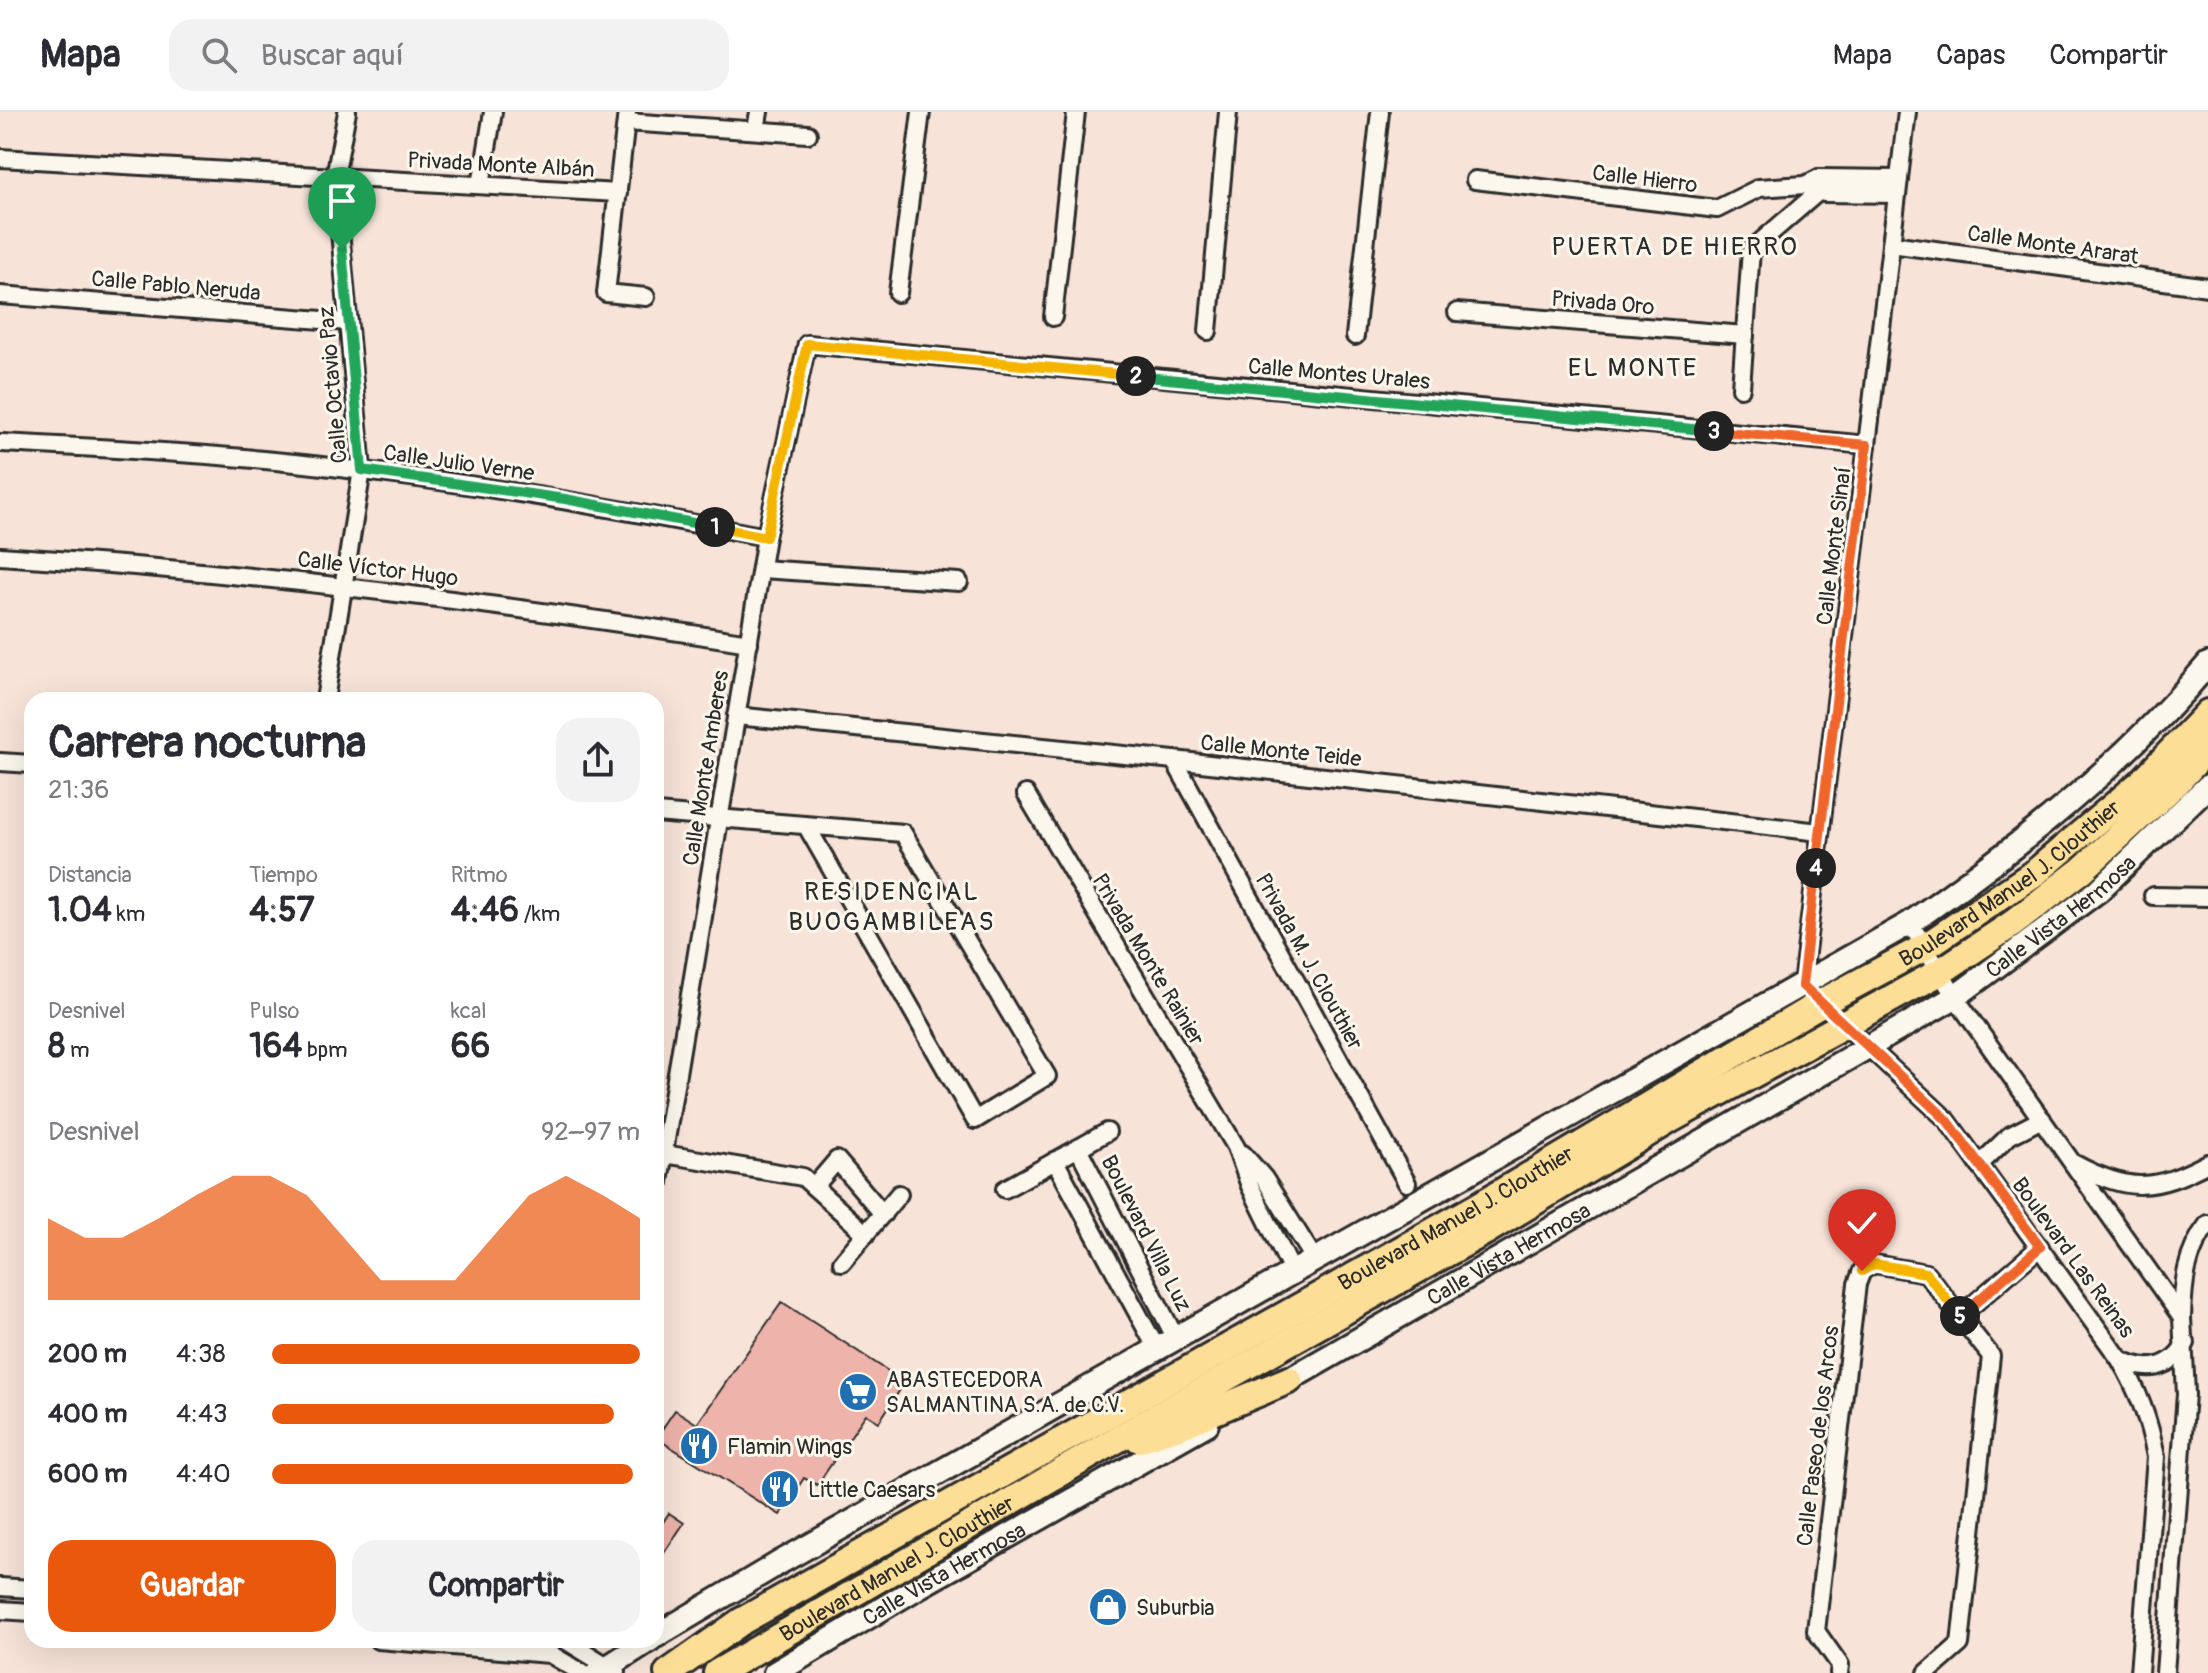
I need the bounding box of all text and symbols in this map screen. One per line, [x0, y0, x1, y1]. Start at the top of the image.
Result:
search box [169, 19, 729, 91]
text: Mapa [40, 31, 121, 79]
icon: search [197, 33, 241, 77]
text: Buscar aquí [261, 37, 404, 74]
text: Mapa [1833, 38, 1892, 73]
text: Capas [1936, 38, 2005, 73]
text: Compartir [2049, 38, 2168, 73]
street label: Privada Monte Albán [407, 146, 595, 184]
street label: Calle Hierro [1591, 159, 1699, 199]
pin [308, 167, 376, 249]
icon: arrive [320, 179, 364, 223]
street label: Calle Monte Ararat [1965, 219, 2140, 271]
district label: PUERTA DE HIERRO [1551, 231, 1799, 263]
street label: Calle Pablo Neruda [90, 265, 262, 307]
street label: Privada Oro [1550, 285, 1656, 321]
street label: Calle Octavio Paz [312, 305, 354, 465]
street label: Calle Montes Urales [1247, 352, 1431, 396]
district label: EL MONTE [1568, 352, 1698, 384]
pin: 2 [1116, 356, 1156, 396]
text: 2 [1130, 362, 1142, 390]
pin: 3 [1694, 411, 1734, 451]
text: 3 [1708, 417, 1720, 445]
street label: Calle Julio Verne [381, 439, 536, 487]
street label: Calle Monte Sinaí [1810, 465, 1858, 627]
pin: 1 [695, 507, 735, 547]
text: 1 [711, 513, 719, 541]
street label: Calle Víctor Hugo [296, 545, 460, 593]
street label: Calle Monte Amberes [677, 668, 735, 868]
text: Carrera nocturna [48, 716, 366, 771]
button: share [556, 718, 640, 802]
street label: Calle Monte Teide [1199, 729, 1363, 773]
text: 21:36 [48, 774, 109, 806]
street label: Boulevard Manuel J. Clouthier [1894, 794, 2126, 973]
pin: 4 [1796, 848, 1836, 888]
street label: Calle Vista Hermosa [1980, 849, 2142, 985]
text: 4 [1810, 854, 1822, 882]
text: Distancia [48, 861, 132, 889]
text: Tiempo [249, 861, 318, 889]
text: Ritmo [451, 861, 508, 889]
street label: Privada Monte Rainier [1086, 868, 1211, 1051]
street label: Privada M. J. Clouthier [1249, 868, 1369, 1055]
district label: RESIDENCIAL BUOGAMBILEAS [788, 876, 996, 938]
text: 1.04 [48, 889, 112, 932]
text: 4:57 [249, 889, 315, 932]
text: 4:46 [451, 889, 519, 932]
text: km [112, 900, 145, 928]
text: /km [519, 900, 560, 928]
text: Desnivel [48, 997, 125, 1025]
text: Pulso [249, 997, 299, 1025]
text: kcal [451, 997, 486, 1025]
text: 8 [48, 1025, 65, 1068]
text: 164 [249, 1025, 302, 1068]
text: 66 [451, 1025, 490, 1068]
text: m [65, 1036, 89, 1064]
text: bpm [302, 1036, 348, 1064]
text: Desnivel [48, 1116, 140, 1148]
text: 92–97 m [541, 1116, 640, 1148]
street label: Boulevard Manuel J. Clouthier [1333, 1140, 1579, 1297]
street label: Boulevard Villa Luz [1095, 1150, 1198, 1316]
street label: Boulevard Las Reinas [2006, 1172, 2141, 1343]
pin [1828, 1189, 1896, 1271]
street label: Calle Vista Hermosa [1422, 1196, 1596, 1312]
icon: check [1840, 1201, 1884, 1245]
pin: 5 [1940, 1296, 1980, 1336]
text: 5 [1954, 1302, 1966, 1330]
street label: Calle Paseo de los Arcos [1791, 1324, 1845, 1548]
text: 200 m [48, 1338, 127, 1370]
text: 4:38 [176, 1338, 226, 1370]
place label: ABASTECEDORA SALMANTINA S.A. de C.V. [886, 1366, 1124, 1419]
supermarket icon: ABASTECEDORA SALMANTINA S.A. de C.V. [837, 1371, 879, 1413]
text: 400 m [48, 1398, 127, 1430]
text: 4:43 [176, 1398, 228, 1430]
restaurant icon: Flamin Wings [678, 1425, 720, 1467]
place label: Flamin Wings [727, 1433, 852, 1461]
text: 600 m [48, 1458, 127, 1490]
text: 4:40 [176, 1458, 231, 1490]
restaurant icon: Little Caesars [759, 1468, 801, 1510]
place label: Little Caesars [808, 1476, 935, 1504]
street label: Boulevard Manuel J. Clouthier [775, 1489, 1020, 1648]
street label: Calle Vista Hermosa [857, 1516, 1031, 1632]
button: Guardar [48, 1540, 336, 1632]
button: Compartir [352, 1540, 640, 1632]
shop icon: Suburbia [1087, 1586, 1129, 1628]
place label: Suburbia [1136, 1594, 1215, 1622]

